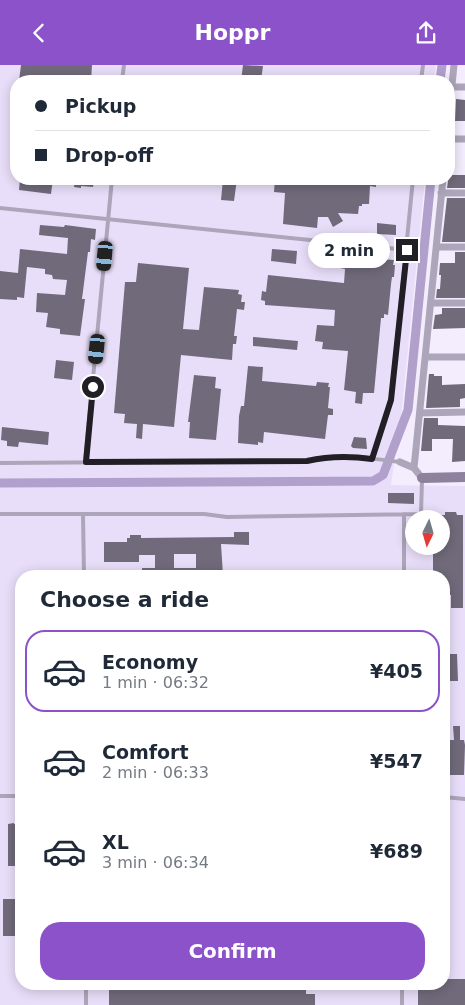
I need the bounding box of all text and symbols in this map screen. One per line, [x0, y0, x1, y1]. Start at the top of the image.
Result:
icon: back [25, 19, 53, 47]
icon: share [412, 19, 440, 47]
text: Hoppr [195, 20, 270, 45]
text: Pickup [65, 95, 136, 117]
text: Drop-off [65, 144, 153, 166]
callout: 2 min [307, 233, 390, 267]
route end [396, 239, 418, 261]
car [96, 240, 113, 272]
text: 2 min [324, 241, 374, 260]
car [87, 333, 106, 365]
route start [82, 376, 104, 398]
north arrow [405, 510, 450, 555]
map controls [405, 510, 450, 555]
text: Choose a ride [40, 587, 209, 612]
icon: car [42, 649, 87, 694]
text: Economy [102, 651, 198, 673]
text: ¥405 [370, 660, 423, 682]
text: 1 min · 06:32 [102, 673, 209, 692]
icon: car [42, 739, 87, 784]
text: Comfort [102, 741, 189, 763]
text: ¥547 [370, 750, 423, 772]
text: 2 min · 06:33 [102, 763, 209, 782]
icon: car [42, 829, 87, 874]
text: XL [102, 831, 129, 853]
text: ¥689 [370, 840, 423, 862]
text: 3 min · 06:34 [102, 853, 209, 872]
button: Confirm [40, 922, 425, 980]

